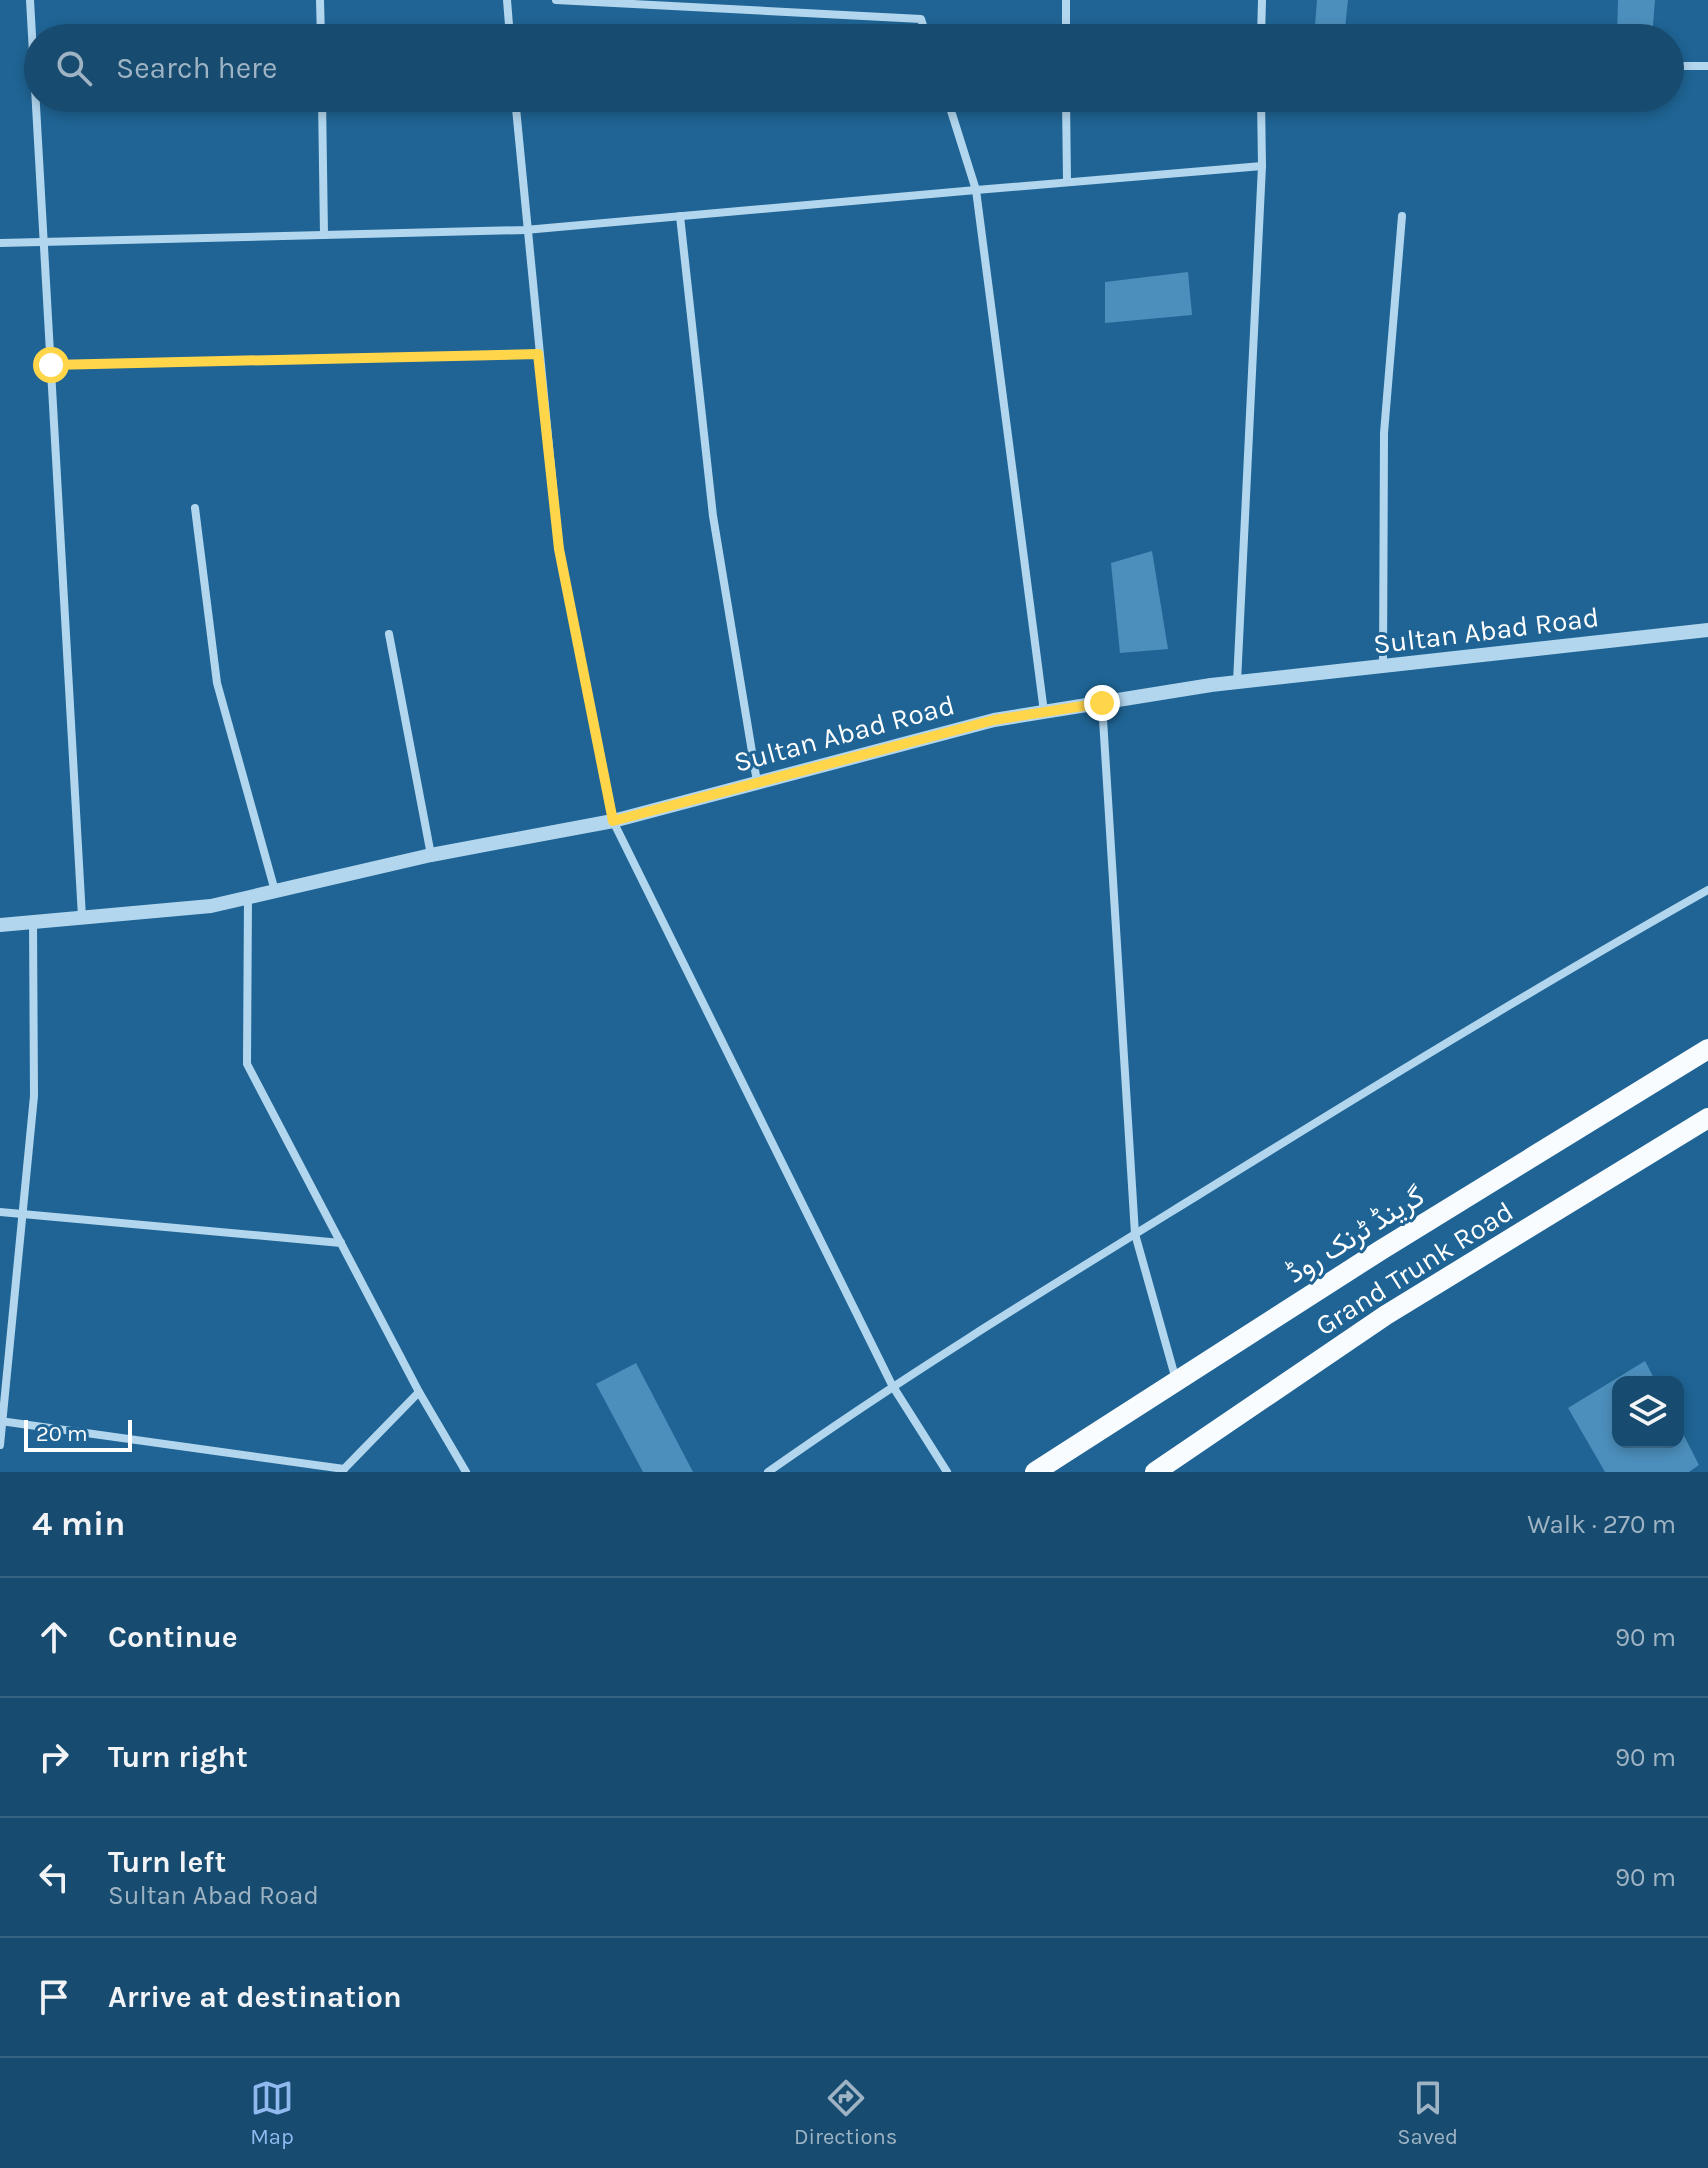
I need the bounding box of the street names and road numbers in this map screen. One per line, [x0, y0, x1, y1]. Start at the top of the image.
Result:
street label: Sultan Abad Road [1371, 600, 1601, 661]
street label: Sultan Abad Road [730, 688, 958, 779]
street label: گرینڈ ٹرنک روڈ [1280, 1179, 1431, 1291]
street label: Grand Trunk Road [1309, 1194, 1519, 1342]

